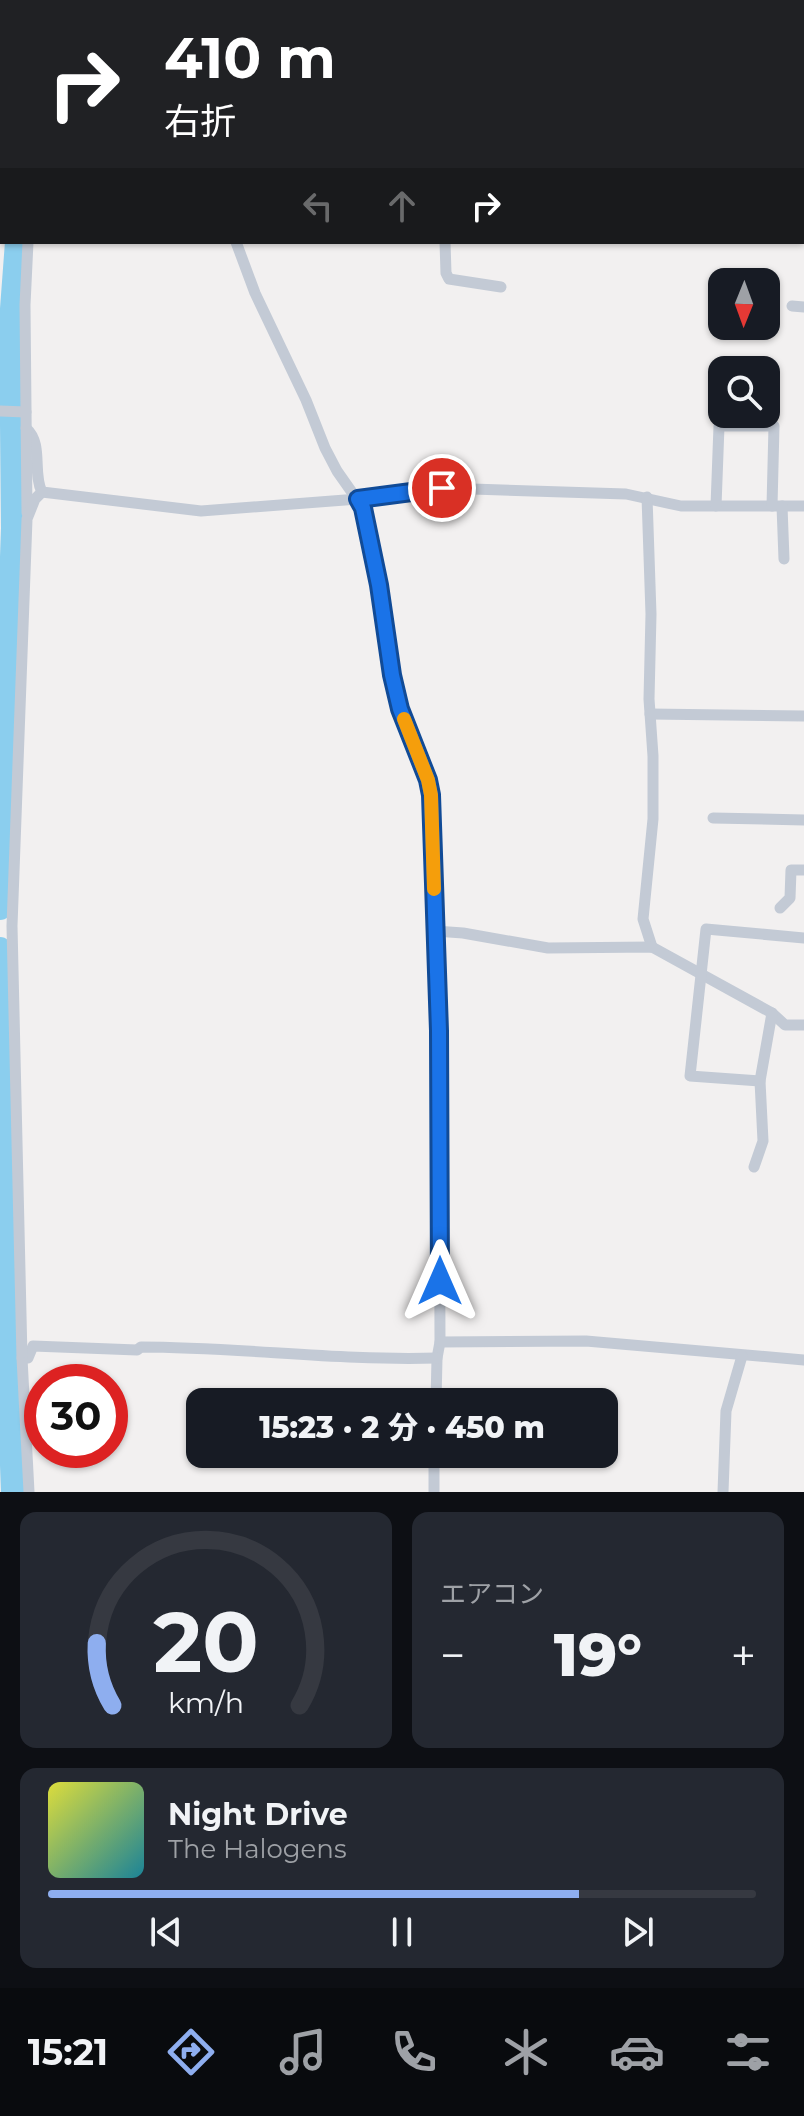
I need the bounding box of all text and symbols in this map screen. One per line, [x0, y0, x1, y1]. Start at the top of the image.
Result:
text: 410 m [164, 24, 336, 92]
icon: right [32, 32, 136, 136]
text: 右折 [164, 99, 236, 143]
icon: left [296, 184, 340, 228]
icon: ahead [380, 184, 424, 228]
icon: right [464, 184, 508, 228]
north arrow [708, 268, 780, 340]
map controls [708, 268, 780, 428]
button: search [708, 356, 780, 428]
pin [408, 454, 476, 522]
icon: arrive [420, 466, 464, 510]
position arrow [398, 1239, 482, 1323]
speed limit sign: 30 [24, 1364, 128, 1468]
text: 15:23 · 2 分 · 450 m [259, 1409, 545, 1446]
text: エアコン [440, 1578, 544, 1610]
text: 20 [153, 1591, 259, 1693]
text: 19° [554, 1618, 642, 1691]
text: − [440, 1628, 465, 1682]
text: + [731, 1628, 756, 1682]
text: km/h [168, 1685, 244, 1720]
text: Night Drive [168, 1796, 348, 1833]
text: The Halogens [168, 1833, 347, 1865]
icon: previous [144, 1910, 188, 1954]
icon: pause [380, 1910, 424, 1954]
icon: next [616, 1910, 660, 1954]
icon: directions [163, 2024, 219, 2080]
icon: music [275, 2024, 331, 2080]
icon: phone [386, 2024, 442, 2080]
icon: climate [498, 2024, 554, 2080]
icon: car [609, 2024, 665, 2080]
icon: filters [720, 2024, 776, 2080]
text: 15:21 [28, 2030, 108, 2074]

